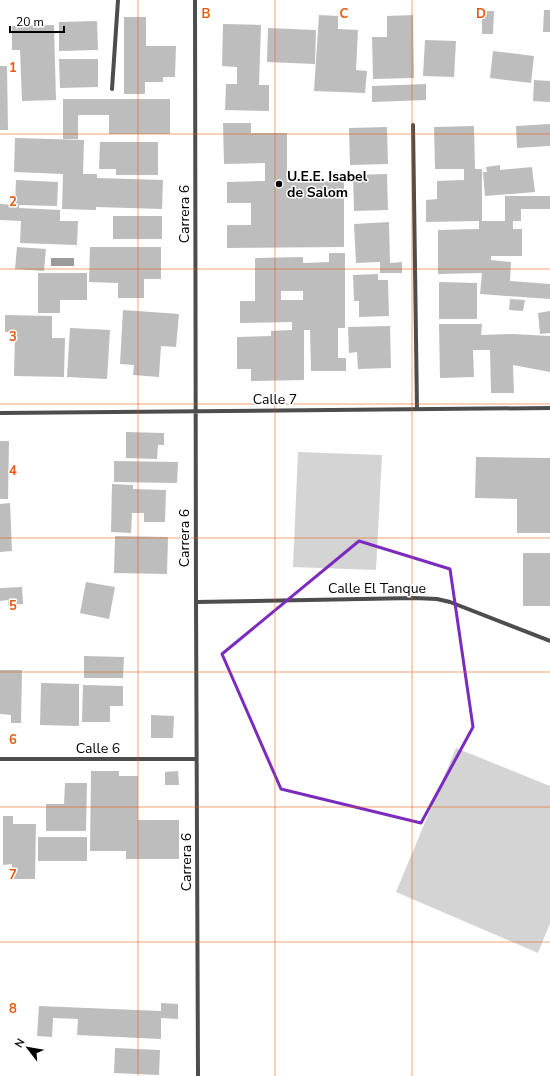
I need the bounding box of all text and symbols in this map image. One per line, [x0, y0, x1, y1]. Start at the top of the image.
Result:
text: B [202, 5, 211, 23]
text: C [340, 5, 349, 23]
text: D [476, 5, 486, 23]
scale bar [10, 8, 64, 34]
text: 20 m [16, 14, 44, 30]
text: 1 [9, 59, 17, 77]
place label: U.E.E. Isabel de Salom [287, 167, 368, 202]
marker: U.E.E. Isabel de Salom [274, 179, 284, 189]
street label: Carrera 6 [175, 185, 194, 243]
text: 2 [9, 193, 17, 211]
text: 3 [9, 328, 17, 346]
street label: Calle 7 [253, 390, 297, 409]
text: 4 [9, 462, 17, 480]
street label: Carrera 6 [175, 509, 194, 567]
street label: Calle El Tanque [328, 579, 426, 598]
text: 5 [9, 597, 17, 615]
text: 6 [9, 731, 17, 749]
street label: Calle 6 [76, 739, 120, 758]
street label: Carrera 6 [177, 833, 196, 891]
text: 7 [9, 866, 17, 884]
text: 8 [9, 1000, 17, 1018]
north arrow [8, 1028, 48, 1068]
text: N [11, 1036, 28, 1050]

